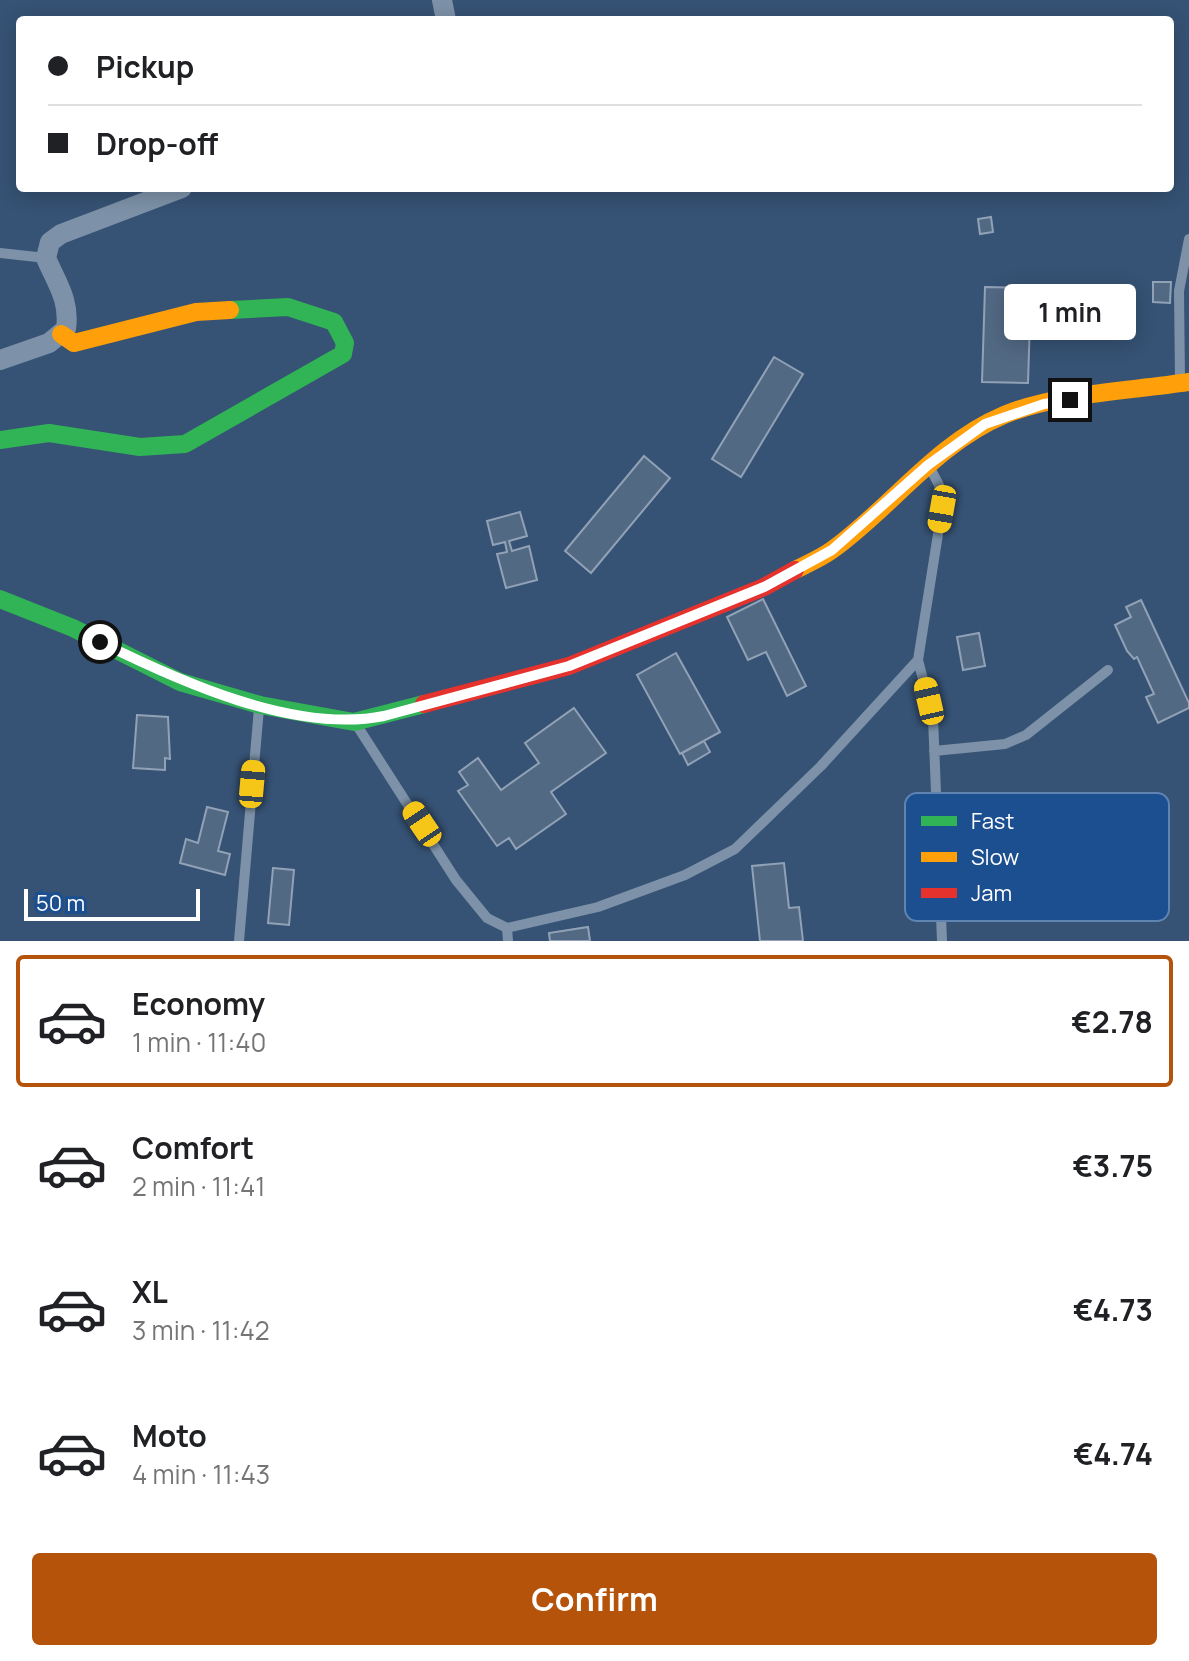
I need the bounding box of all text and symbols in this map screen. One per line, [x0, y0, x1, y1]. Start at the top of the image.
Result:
text: Pickup [96, 46, 194, 87]
text: Drop-off [96, 123, 218, 164]
callout: 1 min [1004, 284, 1136, 340]
text: 1 min [1038, 294, 1102, 330]
route end [1052, 382, 1088, 418]
car [926, 483, 958, 535]
route start [82, 624, 118, 660]
car [912, 675, 946, 727]
car [238, 759, 266, 809]
legend [905, 793, 1169, 921]
car [399, 797, 445, 851]
text: Fast [971, 806, 1014, 836]
text: Slow [971, 842, 1019, 872]
text: Jam [971, 878, 1012, 908]
scale bar [24, 885, 200, 921]
text: 50 m [36, 888, 85, 918]
text: Economy [132, 983, 265, 1024]
icon: car [36, 985, 108, 1057]
text: €2.78 [1071, 1001, 1153, 1042]
text: 1 min · 11:40 [132, 1024, 266, 1060]
text: Comfort [132, 1127, 254, 1168]
icon: car [36, 1129, 108, 1201]
text: €3.75 [1072, 1145, 1153, 1186]
text: 2 min · 11:41 [132, 1168, 265, 1204]
text: XL [132, 1271, 168, 1312]
icon: car [36, 1273, 108, 1345]
text: €4.73 [1073, 1289, 1153, 1330]
text: 3 min · 11:42 [132, 1312, 270, 1348]
text: Moto [132, 1415, 207, 1456]
icon: car [36, 1417, 108, 1489]
text: €4.74 [1073, 1433, 1153, 1474]
text: 4 min · 11:43 [132, 1456, 270, 1492]
button: Confirm [32, 1553, 1157, 1645]

